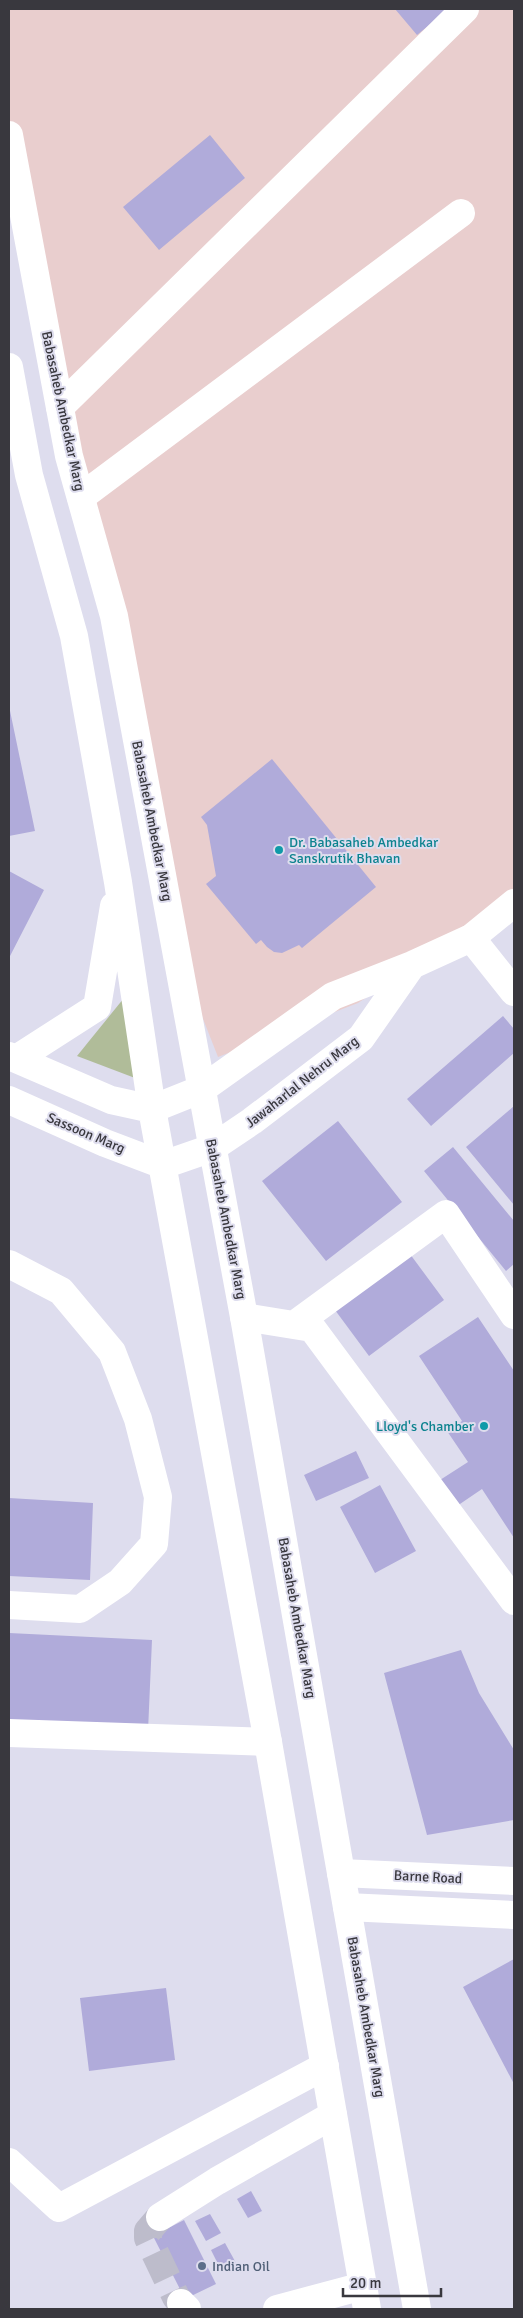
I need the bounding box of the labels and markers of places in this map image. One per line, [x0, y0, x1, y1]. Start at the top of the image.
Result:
place label: Dr. Babasaheb Ambedkar Sanskrutik Bhavan [289, 834, 439, 867]
marker: Dr. Babasaheb Ambedkar Sanskrutik Bhavan [273, 844, 285, 856]
place label: Lloyd's Chamber [376, 1418, 475, 1435]
marker: Lloyd's Chamber [478, 1420, 490, 1432]
place label: Indian Oil [212, 2258, 270, 2275]
marker: Indian Oil [196, 2260, 208, 2272]

